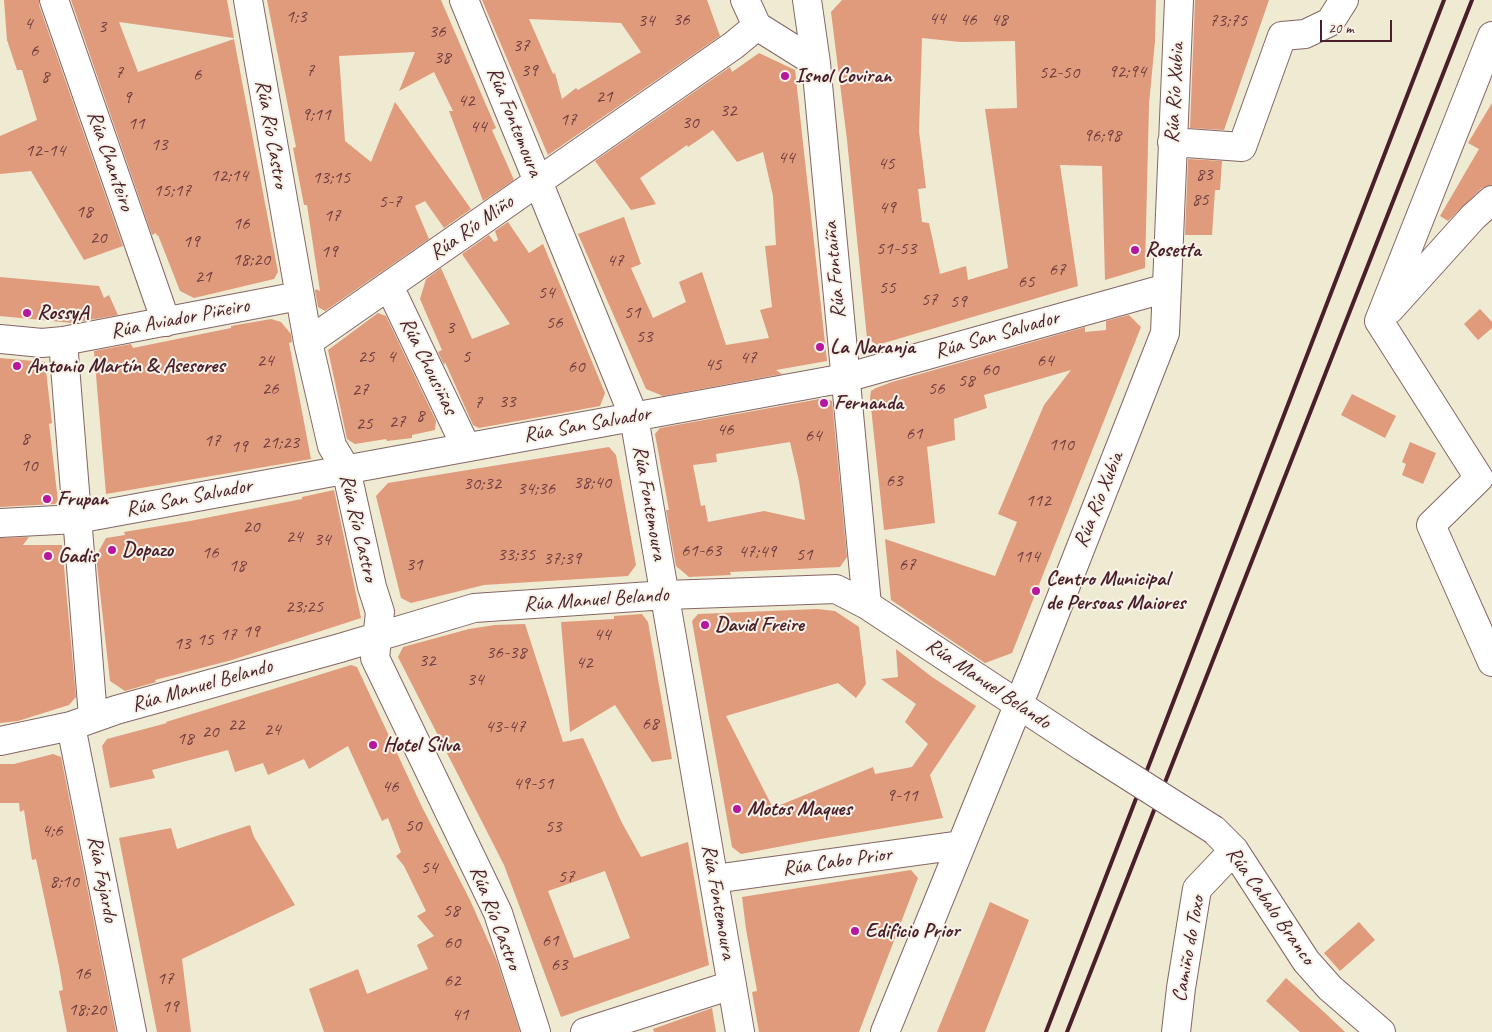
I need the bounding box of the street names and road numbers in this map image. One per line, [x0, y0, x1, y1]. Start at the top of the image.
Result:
street label: Rúa Río Xubia [1160, 42, 1190, 144]
street label: Rúa Fontemoura [481, 64, 547, 180]
street label: Rúa Río Castro [249, 78, 293, 190]
street label: Rúa Chanteiro [81, 108, 139, 214]
street label: Rúa Río Miño [425, 190, 519, 266]
street label: Rúa Fontaíña [818, 220, 852, 320]
street label: Rúa Aviador Piñeiro [109, 293, 251, 345]
street label: Rúa San Salvador [932, 305, 1062, 365]
street label: Rúa Chousiñas [394, 313, 462, 419]
street label: Rúa San Salvador [522, 401, 652, 449]
street label: Rúa Fontemoura [627, 444, 671, 562]
street label: Rúa Río Xubia [1068, 449, 1130, 551]
street label: Rúa Río Castro [333, 472, 383, 584]
street label: Rúa San Salvador [124, 473, 254, 523]
street label: Rúa Manuel Belando [523, 582, 669, 618]
street label: Rúa Manuel Belando [921, 633, 1055, 735]
street label: Rúa Manuel Belando [129, 654, 275, 718]
street label: Rúa Fajardo [81, 834, 123, 924]
street label: Rúa Cabo Prior [781, 842, 893, 882]
street label: Rúa Cabalo Branco [1220, 842, 1320, 970]
street label: Rúa Fontemoura [696, 843, 740, 961]
street label: Rúa Río Castro [464, 863, 526, 973]
street label: Camiño do Toxo [1167, 894, 1211, 1004]

